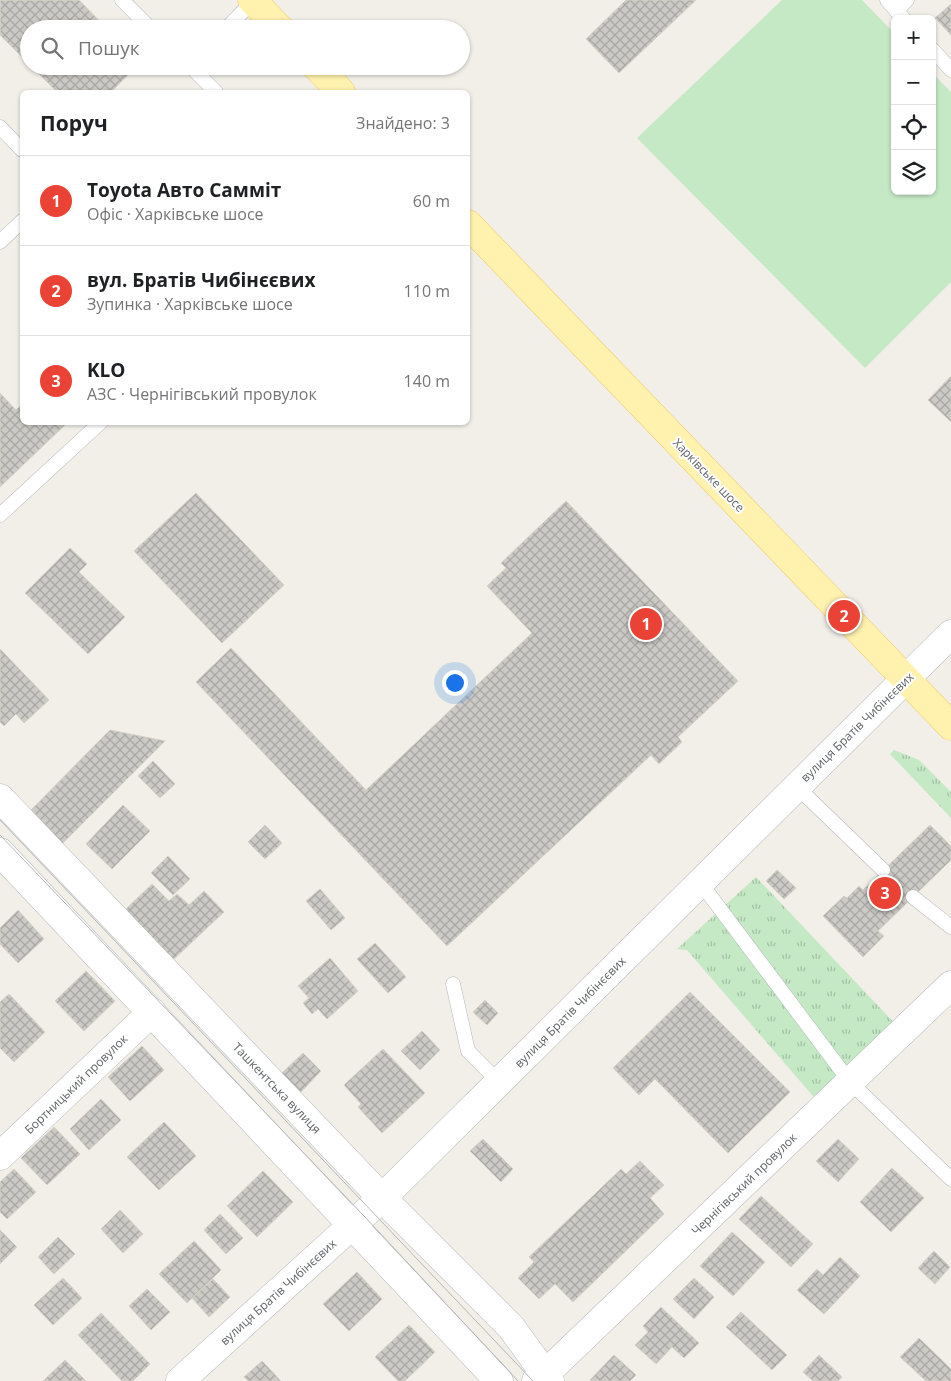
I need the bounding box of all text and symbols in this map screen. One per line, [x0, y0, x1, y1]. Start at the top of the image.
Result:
map controls [891, 15, 936, 195]
button: + [891, 15, 936, 60]
search box [20, 20, 470, 75]
icon: search [38, 34, 66, 62]
text: Пошук [78, 35, 140, 61]
button: − [891, 60, 936, 105]
button: locate [891, 105, 936, 150]
text: Поруч [40, 109, 108, 137]
text: Знайдено: 3 [356, 112, 450, 134]
button: layers [891, 150, 936, 195]
text: Toyota Авто Самміт [87, 177, 281, 203]
text: 1 [51, 190, 61, 212]
text: 60 m [413, 190, 450, 212]
text: Офіс · Харківське шосе [87, 203, 264, 225]
text: вул. Братів Чибінєєвих [87, 267, 315, 293]
text: 2 [51, 280, 61, 302]
text: 110 m [404, 280, 450, 302]
text: Зупинка · Харківське шосе [87, 293, 293, 315]
text: KLO [87, 357, 125, 383]
text: 3 [51, 370, 61, 392]
text: 140 m [404, 370, 450, 392]
text: АЗС · Чернігівський провулок [87, 383, 317, 405]
street label: Харківське шосе [669, 434, 749, 516]
pin: 2 [828, 597, 860, 635]
pin: 1 [630, 605, 662, 643]
street label: вулиця Братів Чибінєєвих [797, 668, 918, 786]
your location [442, 670, 468, 696]
pin: 3 [869, 874, 901, 912]
street label: вулиця Братів Чибінєєвих [511, 952, 630, 1071]
street label: Бортницький провулок [21, 1030, 132, 1138]
street label: Ташкентська вулиця [229, 1039, 325, 1137]
street label: Чернігівський провулок [687, 1128, 801, 1239]
street label: вулиця Братів Чибінєєвих [216, 1235, 340, 1349]

